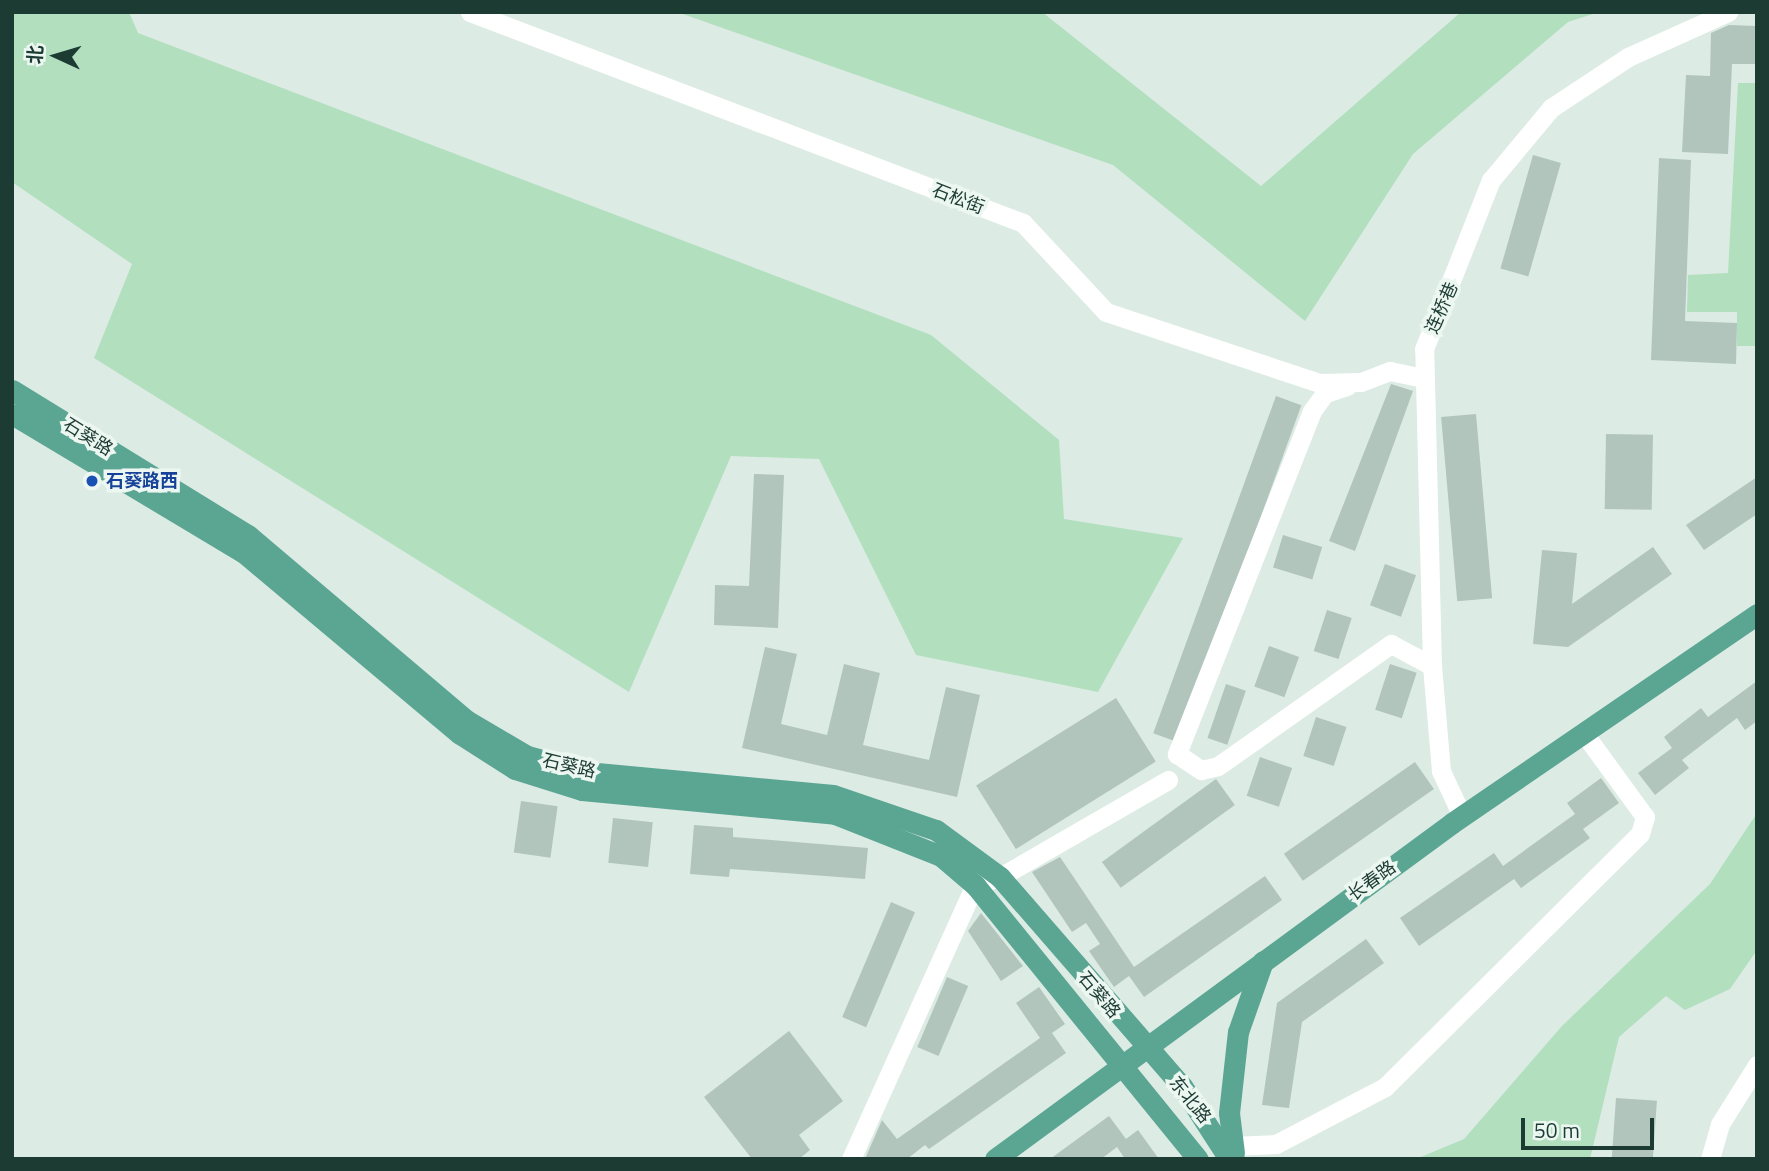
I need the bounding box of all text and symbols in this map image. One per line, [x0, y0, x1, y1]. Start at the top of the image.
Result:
north arrow [21, 21, 91, 91]
text: 北 [19, 44, 50, 65]
street label: 石松街 [929, 179, 987, 219]
street label: 连桥巷 [1421, 279, 1463, 337]
street label: 石葵路 [59, 414, 117, 460]
place label: 石葵路西 [106, 470, 178, 492]
marker: 石葵路西 [84, 473, 100, 489]
street label: 石葵路 [540, 749, 598, 783]
street label: 长春路 [1344, 856, 1400, 906]
street label: 石葵路 [1073, 967, 1125, 1023]
street label: 东北路 [1165, 1072, 1215, 1128]
scale bar [1524, 1104, 1657, 1148]
text: 50 m [1534, 1114, 1580, 1146]

